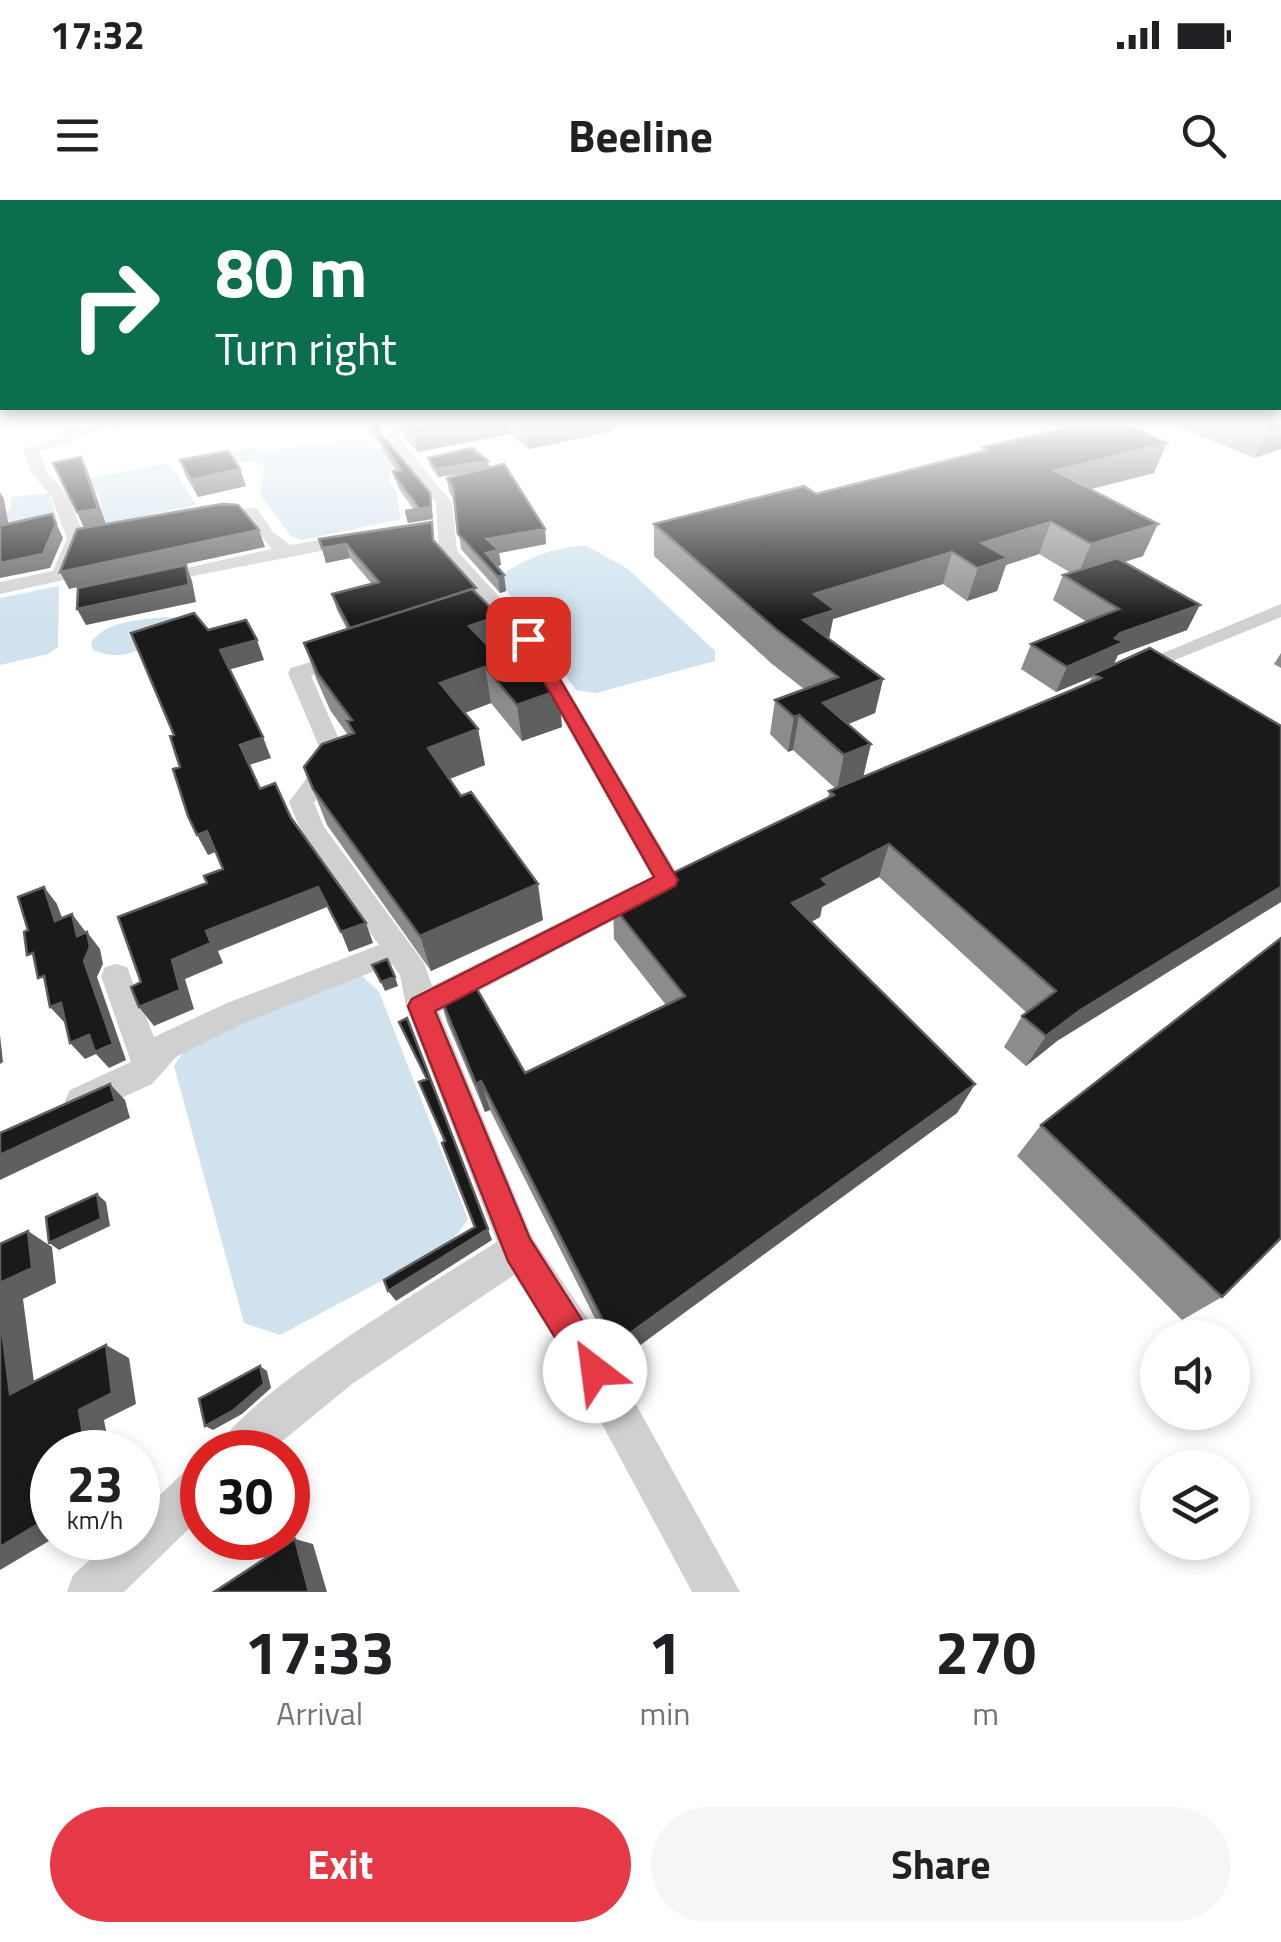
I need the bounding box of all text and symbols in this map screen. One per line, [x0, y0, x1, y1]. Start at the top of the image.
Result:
text: 17:32 [50, 6, 145, 64]
text: Beeline [568, 101, 713, 169]
icon: menu [50, 108, 105, 163]
icon: search [1176, 108, 1231, 163]
text: 80 m [215, 218, 368, 324]
icon: right [50, 240, 180, 370]
text: Turn right [215, 314, 397, 382]
pin [486, 597, 571, 682]
icon: arrive [501, 612, 556, 667]
position arrow [543, 1319, 647, 1423]
map controls [1140, 1320, 1250, 1560]
button: sound [1140, 1320, 1250, 1430]
speed limit sign: 30 [180, 1430, 310, 1560]
text: 23 [67, 1445, 123, 1521]
button: layers [1140, 1450, 1250, 1560]
text: km/h [67, 1501, 123, 1539]
text: 17:33 [245, 1606, 395, 1697]
text: 1 [648, 1606, 682, 1697]
text: 270 [935, 1606, 1036, 1697]
text: Arrival [276, 1689, 363, 1737]
text: min [639, 1689, 690, 1737]
text: m [972, 1689, 999, 1737]
button: Exit [50, 1807, 631, 1922]
button: Share [651, 1807, 1231, 1922]

